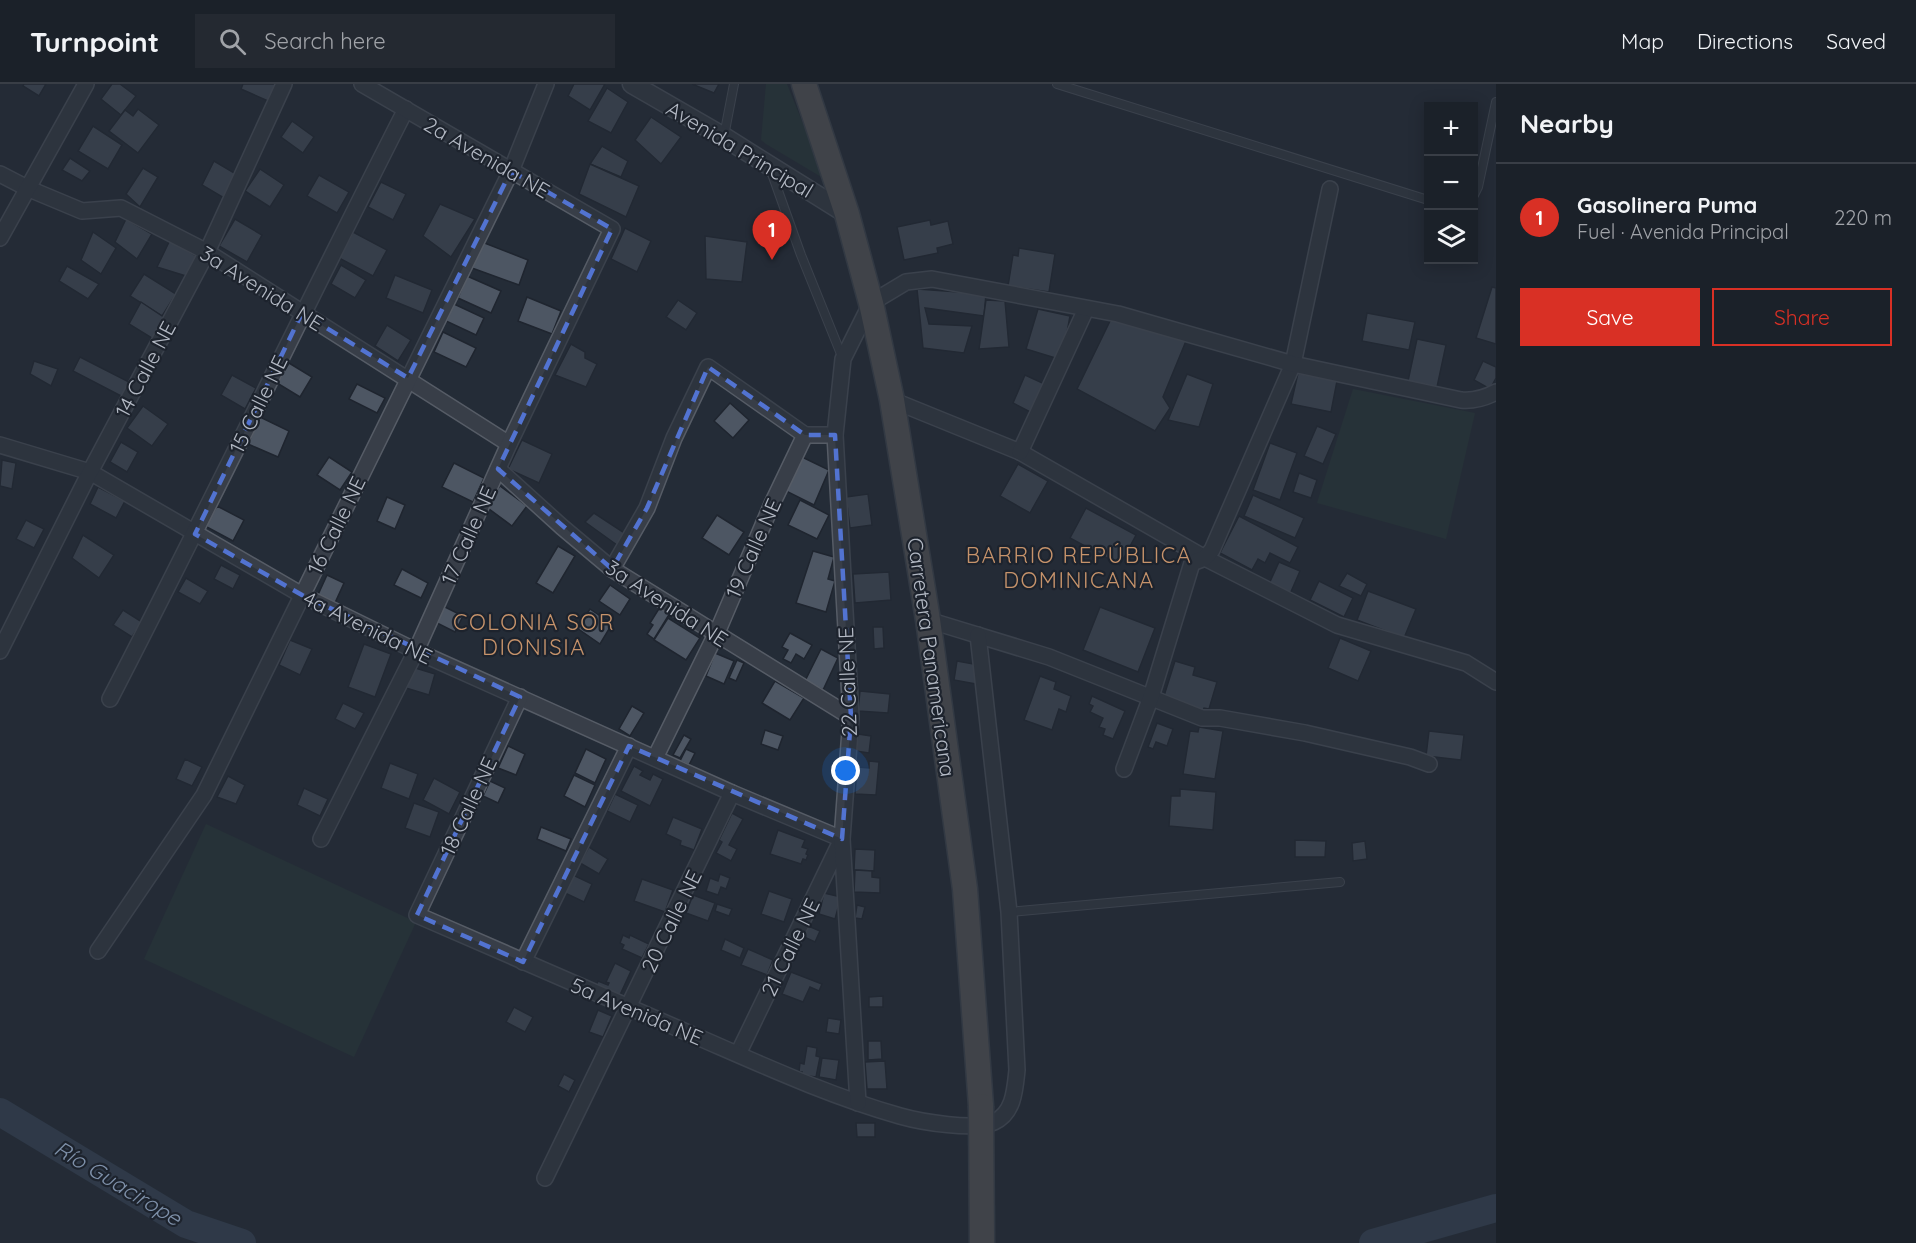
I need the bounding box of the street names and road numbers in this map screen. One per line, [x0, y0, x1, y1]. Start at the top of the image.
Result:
street label: Avenida Principal [662, 95, 818, 203]
street label: 2a Avenida NE [419, 110, 555, 204]
street label: 3a Avenida NE [196, 240, 328, 336]
street label: 14 Calle NE [109, 317, 181, 421]
street label: 15 Calle NE [223, 351, 293, 457]
street label: 16 Calle NE [301, 472, 371, 578]
street label: 17 Calle NE [435, 482, 501, 588]
street label: 19 Calle NE [720, 494, 786, 602]
street label: Carretera Panamericana [902, 536, 962, 778]
street label: 3a Avenida NE [601, 554, 733, 652]
street label: 4a Avenida NE [299, 585, 437, 669]
street label: 22 Calle NE [832, 627, 862, 737]
street label: 18 Calle NE [434, 753, 502, 859]
street label: 20 Calle NE [635, 866, 707, 976]
street label: 21 Calle NE [755, 894, 825, 1000]
street label: 5a Avenida NE [567, 972, 707, 1050]

